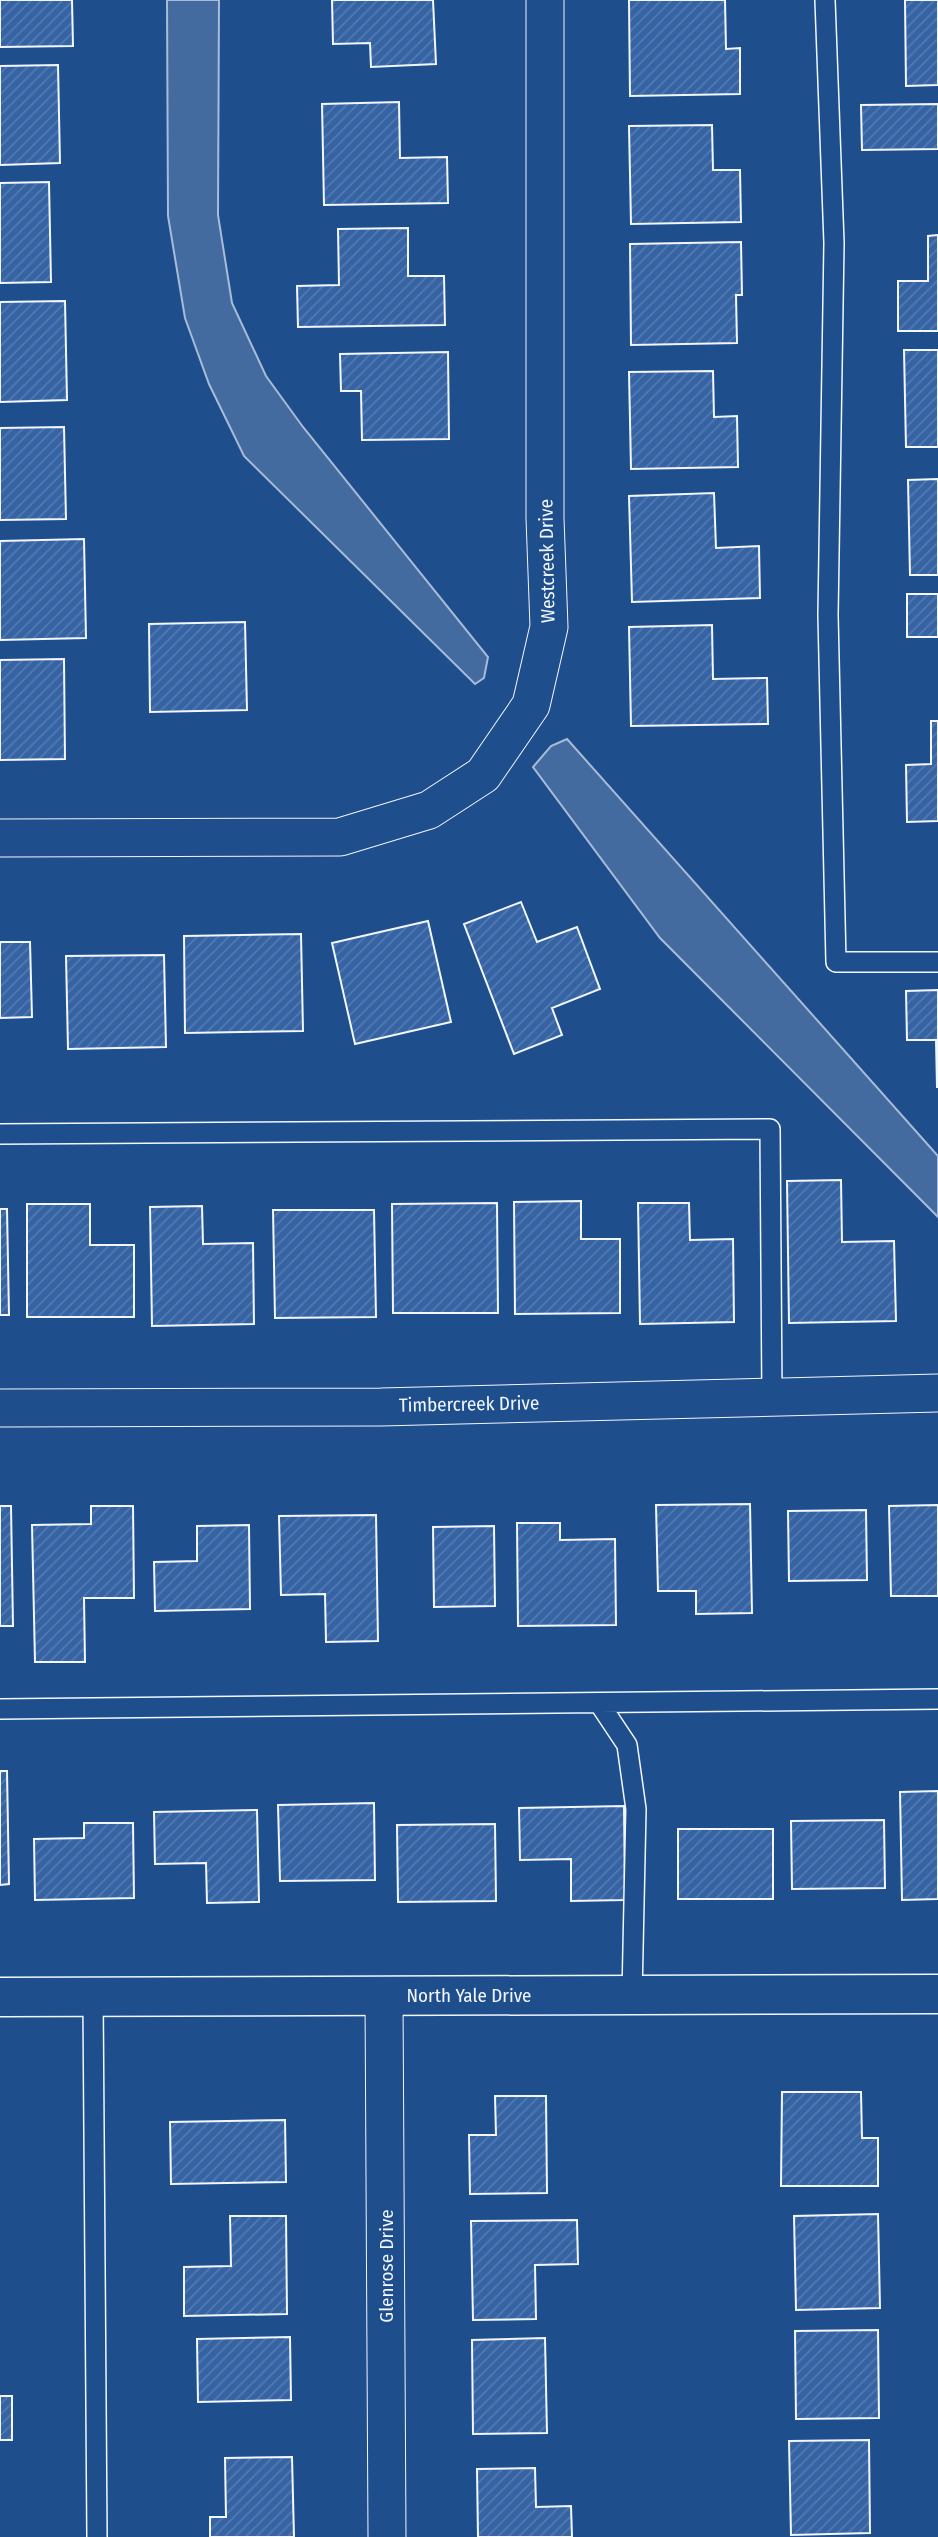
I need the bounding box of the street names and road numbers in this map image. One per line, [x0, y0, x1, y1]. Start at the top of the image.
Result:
street label: Westcreek Drive [534, 499, 560, 623]
street label: Timbercreek Drive [399, 1391, 539, 1417]
street label: North Yale Drive [407, 1984, 531, 2007]
street label: Glenrose Drive [375, 2209, 398, 2323]

